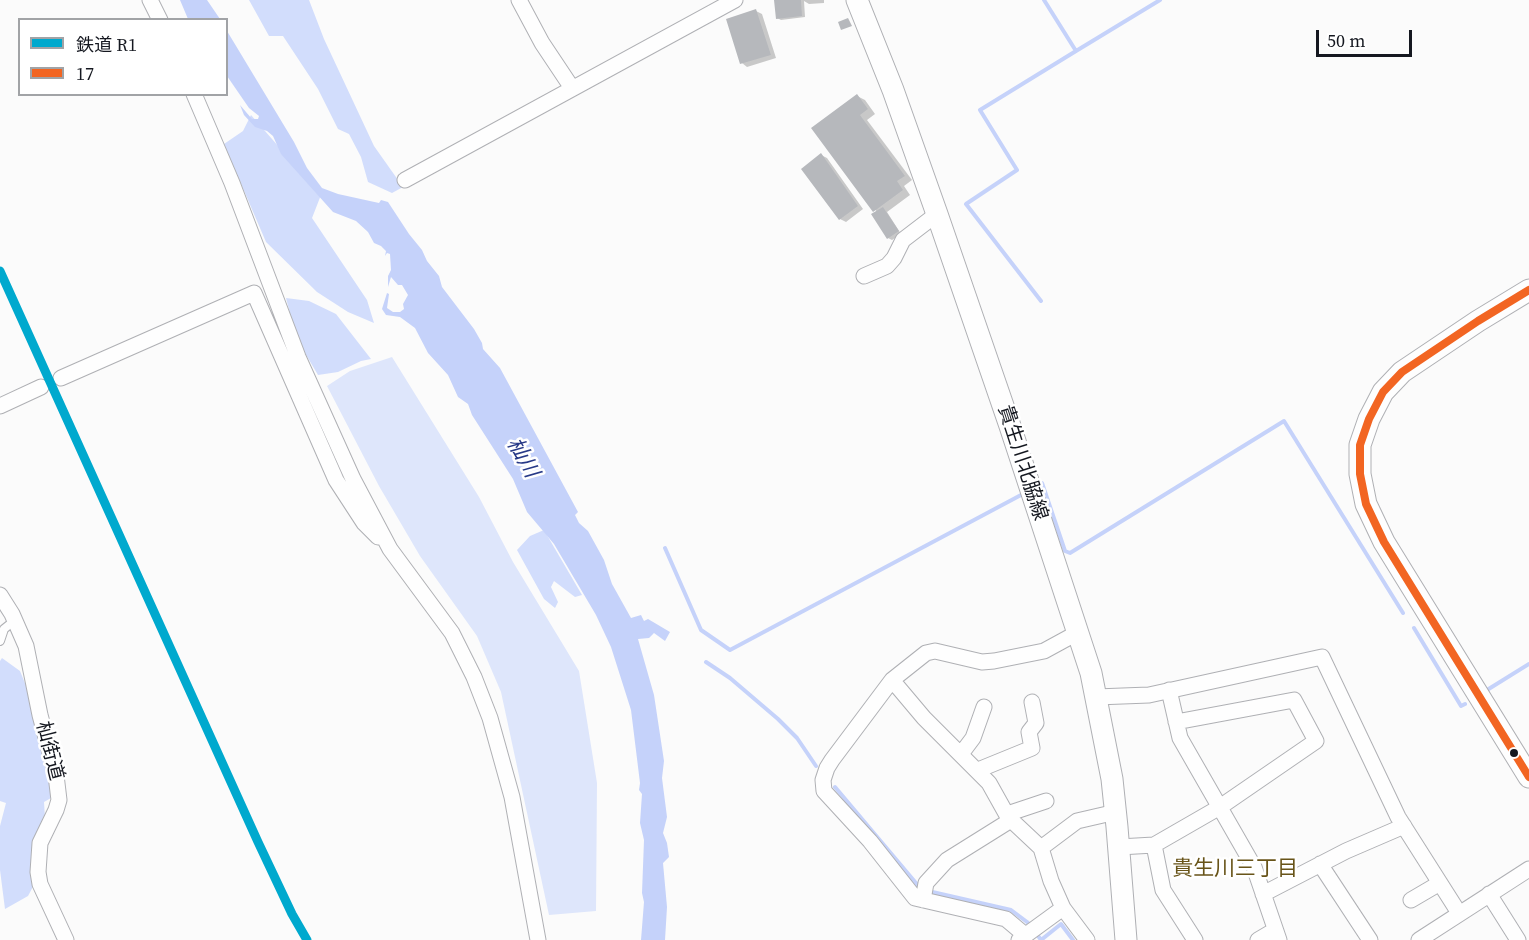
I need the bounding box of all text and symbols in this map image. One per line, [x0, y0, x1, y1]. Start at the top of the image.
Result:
legend [18, 18, 228, 96]
scale bar [1319, 18, 1415, 56]
text: 50 m [1327, 28, 1365, 53]
text: 鉄道 R1 [76, 32, 137, 57]
text: 17 [76, 61, 94, 86]
street label: 貴生川北脇線 [992, 402, 1052, 524]
water label: 杣川 [501, 434, 543, 482]
street label: 杣街道 [30, 719, 68, 783]
unlabelled marker [1508, 747, 1520, 759]
district label: 貴生川三丁目 [1172, 857, 1298, 883]

